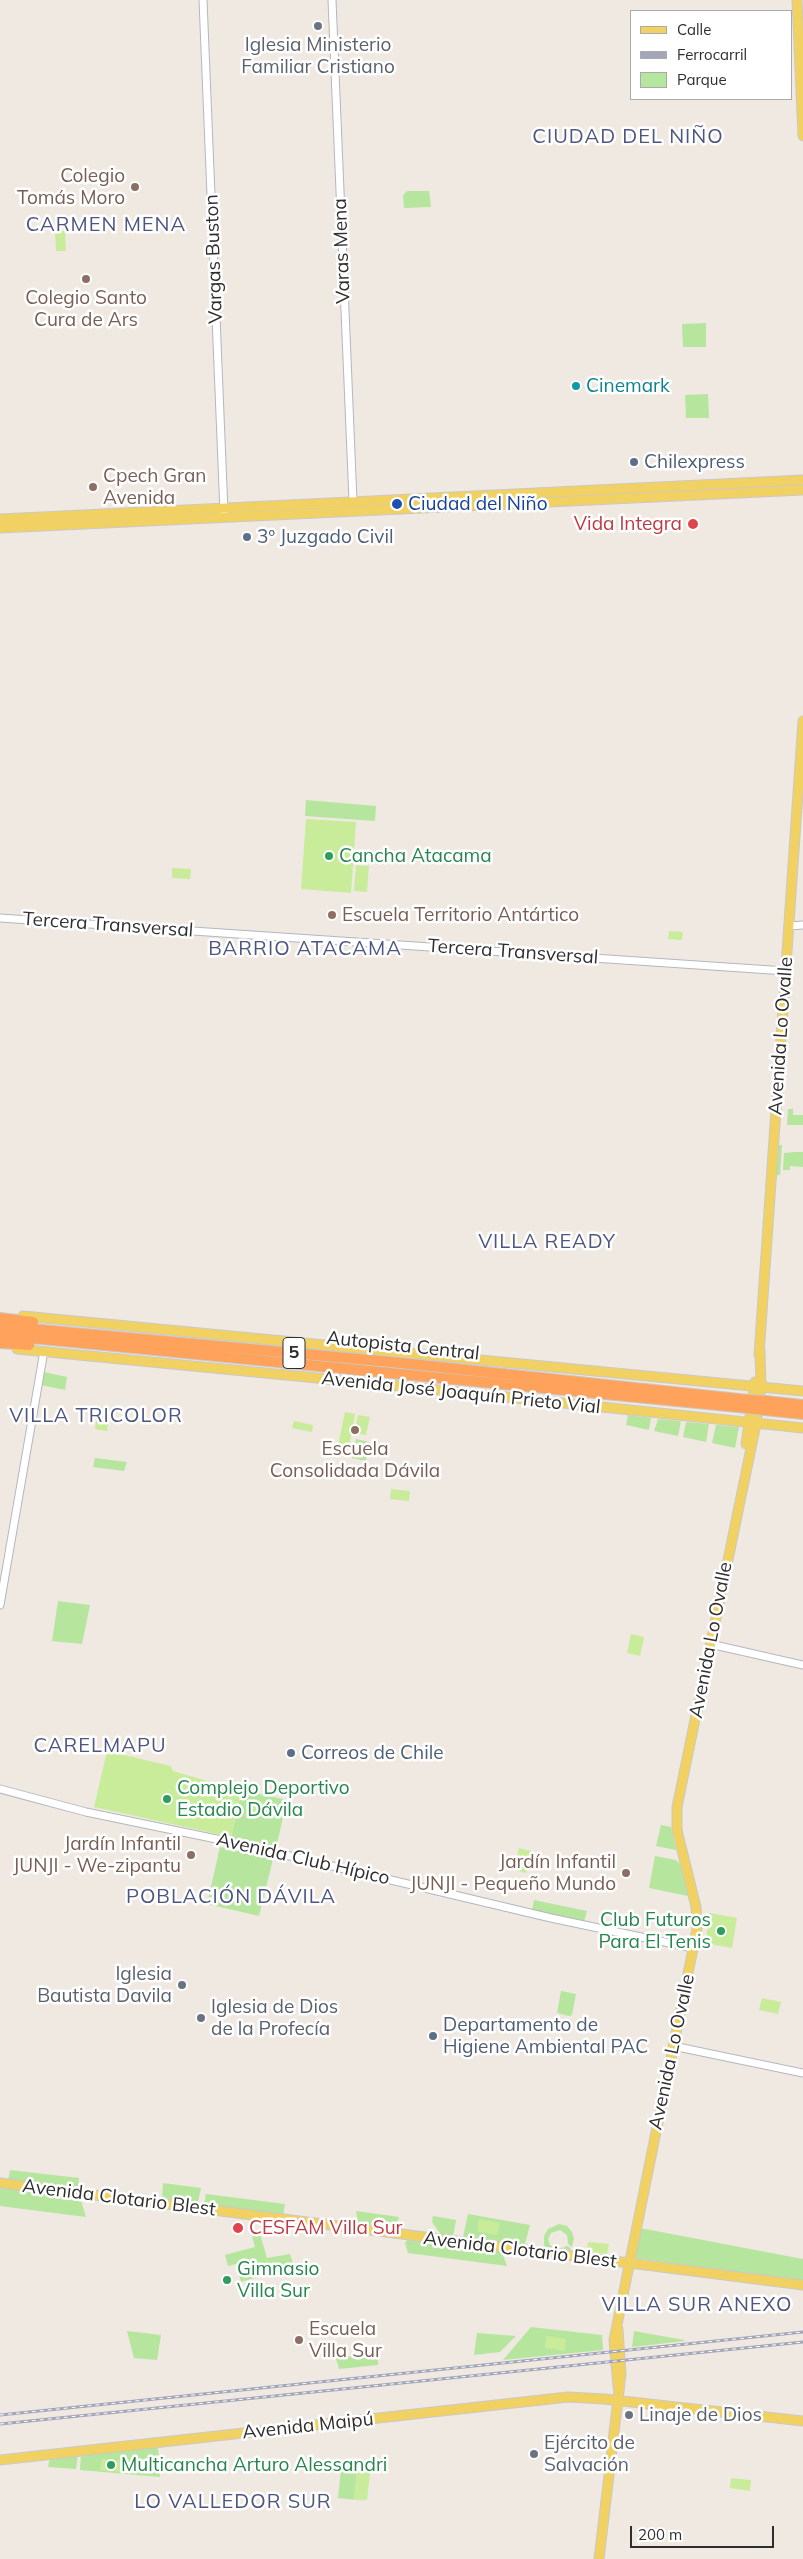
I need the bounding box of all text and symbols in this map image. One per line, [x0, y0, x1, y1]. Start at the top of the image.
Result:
legend [630, 10, 793, 100]
marker: Iglesia Ministerio Familiar Cristiano [312, 20, 324, 32]
text: Calle [677, 20, 711, 39]
place label: Iglesia Ministerio Familiar Cristiano [241, 34, 395, 78]
text: Ferrocarril [677, 45, 747, 64]
text: Parque [677, 70, 727, 89]
district label: CIUDAD DEL NIÑO [530, 125, 726, 149]
place label: Colegio Tomás Moro [17, 165, 125, 209]
marker: Colegio Tomás Moro [129, 181, 141, 193]
street label: Vargas Buston [200, 194, 228, 324]
street label: Varas Mena [329, 198, 355, 304]
district label: CARMEN MENA [24, 213, 188, 237]
marker: Colegio Santo Cura de Ars [80, 273, 92, 285]
place label: Colegio Santo Cura de Ars [25, 287, 147, 331]
place label: Cinemark [586, 375, 670, 397]
marker: Cinemark [570, 380, 582, 392]
place label: Chilexpress [644, 451, 745, 473]
marker: Chilexpress [628, 456, 640, 468]
place label: Cpech Gran Avenida [103, 465, 206, 509]
marker: Cpech Gran Avenida [87, 481, 99, 493]
place label: Ciudad del Niño [408, 493, 548, 515]
marker: Ciudad del Niño [390, 497, 404, 511]
place label: Vida Integra [574, 513, 682, 535]
marker: Vida Integra [686, 517, 700, 531]
place label: 3º Juzgado Civil [257, 526, 393, 548]
marker: 3º Juzgado Civil [241, 531, 253, 543]
place label: Cancha Atacama [339, 845, 492, 867]
marker: Cancha Atacama [323, 850, 335, 862]
place label: Escuela Territorio Antártico [342, 904, 579, 926]
street label: Tercera Transversal [22, 908, 194, 942]
marker: Escuela Territorio Antártico [326, 909, 338, 921]
street label: Tercera Transversal [427, 935, 599, 969]
district label: BARRIO ATACAMA [206, 937, 404, 961]
street label: Avenida Lo Ovalle [764, 956, 798, 1116]
district label: VILLA READY [477, 1230, 617, 1254]
street label: Autopista Central [325, 1327, 481, 1365]
road number: 5 [283, 1338, 305, 1369]
street label: Avenida José Joaquín Prieto Vial [320, 1367, 602, 1419]
district label: VILLA TRICOLOR [7, 1404, 185, 1428]
marker: Escuela Consolidada Dávila [349, 1424, 361, 1436]
place label: Escuela Consolidada Dávila [270, 1438, 440, 1482]
street label: Avenida Lo Ovalle [685, 1560, 737, 1720]
district label: CARELMAPU [32, 1734, 168, 1758]
place label: Correos de Chile [301, 1742, 444, 1764]
marker: Correos de Chile [285, 1747, 297, 1759]
place label: Complejo Deportivo Estadio Dávila [177, 1777, 350, 1821]
marker: Complejo Deportivo Estadio Dávila [161, 1793, 173, 1805]
street label: Avenida Club Hípico [214, 1828, 392, 1890]
place label: Jardín Infantil JUNJI - We-zipantu [13, 1833, 181, 1877]
marker: Jardín Infantil JUNJI - We-zipantu [185, 1849, 197, 1861]
place label: Jardín Infantil JUNJI - Pequeño Mundo [410, 1851, 616, 1895]
marker: Jardín Infantil JUNJI - Pequeño Mundo [620, 1867, 632, 1879]
district label: POBLACIÓN DÁVILA [124, 1885, 338, 1909]
place label: Club Futuros Para El Tenis [598, 1909, 711, 1953]
marker: Club Futuros Para El Tenis [715, 1925, 727, 1937]
place label: Iglesia Bautista Davila [37, 1963, 172, 2007]
street label: Avenida Lo Ovalle [644, 1972, 700, 2132]
marker: Iglesia Bautista Davila [176, 1979, 188, 1991]
place label: Iglesia de Dios de la Profecía [211, 1996, 338, 2040]
marker: Iglesia de Dios de la Profecía [195, 2012, 207, 2024]
place label: Departamento de Higiene Ambiental PAC [443, 2014, 648, 2058]
marker: Departamento de Higiene Ambiental PAC [427, 2030, 439, 2042]
street label: Avenida Clotario Blest [21, 2175, 217, 2221]
place label: CESFAM Villa Sur [249, 2217, 403, 2239]
marker: CESFAM Villa Sur [231, 2221, 245, 2235]
street label: Avenida Clotario Blest [422, 2227, 618, 2273]
place label: Gimnasio Villa Sur [237, 2258, 319, 2302]
marker: Gimnasio Villa Sur [221, 2274, 233, 2286]
district label: VILLA SUR ANEXO [600, 2293, 794, 2317]
place label: Escuela Villa Sur [309, 2318, 382, 2362]
marker: Escuela Villa Sur [293, 2334, 305, 2346]
place label: Linaje de Dios [639, 2404, 762, 2426]
street label: Avenida Maipú [241, 2408, 375, 2444]
marker: Linaje de Dios [623, 2409, 635, 2421]
place label: Ejército de Salvación [544, 2432, 635, 2476]
marker: Ejército de Salvación [528, 2448, 540, 2460]
place label: Multicancha Arturo Alessandri [121, 2454, 387, 2476]
marker: Multicancha Arturo Alessandri [105, 2459, 117, 2471]
district label: LO VALLEDOR SUR [132, 2490, 334, 2514]
scale bar [633, 2516, 777, 2548]
text: 200 m [638, 2525, 682, 2544]

